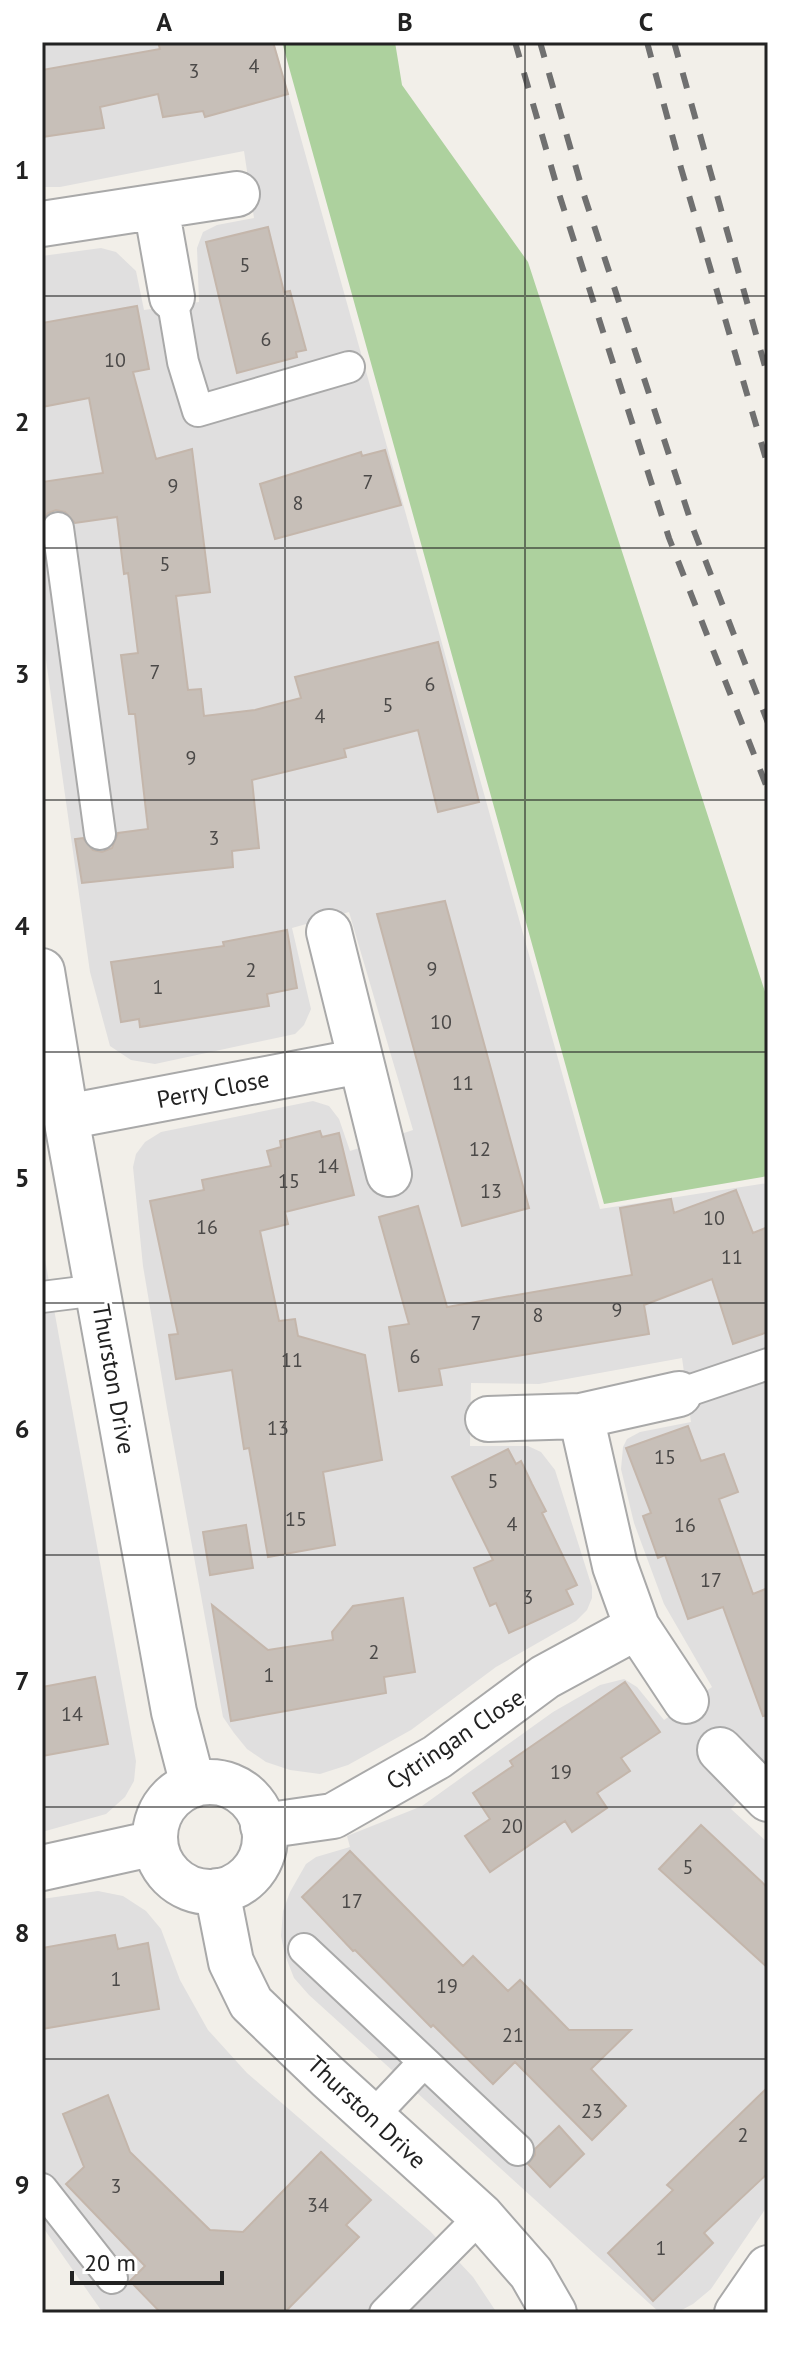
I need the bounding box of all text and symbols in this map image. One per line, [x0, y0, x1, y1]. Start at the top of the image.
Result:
text: A [156, 5, 172, 38]
text: B [397, 5, 413, 38]
text: C [639, 5, 653, 38]
house number: 4 [249, 53, 260, 79]
house number: 3 [189, 58, 199, 84]
text: 1 [15, 153, 29, 186]
house number: 5 [240, 252, 250, 278]
house number: 6 [261, 326, 271, 352]
house number: 10 [104, 347, 126, 373]
text: 2 [15, 405, 29, 438]
house number: 7 [363, 469, 373, 495]
house number: 9 [168, 473, 178, 499]
house number: 8 [293, 490, 303, 516]
house number: 5 [160, 551, 170, 577]
text: 3 [15, 657, 29, 690]
house number: 7 [150, 659, 160, 685]
house number: 6 [425, 671, 435, 697]
house number: 5 [383, 692, 393, 718]
house number: 4 [315, 703, 326, 729]
house number: 9 [186, 745, 196, 771]
house number: 3 [209, 825, 219, 851]
text: 4 [15, 909, 30, 942]
house number: 9 [427, 956, 437, 982]
house number: 2 [246, 957, 256, 983]
house number: 1 [153, 974, 163, 1000]
house number: 10 [430, 1009, 452, 1035]
street label: Perry Close [154, 1063, 272, 1115]
house number: 11 [452, 1070, 474, 1096]
house number: 12 [469, 1136, 491, 1162]
house number: 14 [317, 1153, 339, 1179]
text: 5 [15, 1161, 29, 1194]
house number: 15 [278, 1168, 300, 1194]
house number: 13 [480, 1178, 502, 1204]
house number: 10 [703, 1205, 725, 1231]
house number: 16 [196, 1214, 218, 1240]
house number: 11 [721, 1244, 743, 1270]
house number: 9 [612, 1297, 622, 1323]
street label: Thurston Drive [86, 1302, 142, 1456]
house number: 8 [533, 1302, 543, 1328]
house number: 7 [471, 1310, 481, 1336]
house number: 6 [410, 1343, 420, 1369]
house number: 11 [281, 1347, 303, 1373]
text: 6 [15, 1412, 29, 1445]
house number: 13 [267, 1415, 289, 1441]
house number: 15 [654, 1444, 676, 1470]
house number: 5 [488, 1468, 498, 1494]
house number: 15 [285, 1506, 307, 1532]
house number: 4 [507, 1511, 518, 1537]
house number: 16 [674, 1512, 696, 1538]
house number: 17 [700, 1567, 722, 1593]
house number: 3 [523, 1584, 533, 1610]
house number: 2 [369, 1639, 379, 1665]
house number: 1 [264, 1662, 274, 1688]
text: 7 [15, 1664, 29, 1697]
street label: Cytringan Close [380, 1681, 530, 1797]
house number: 14 [61, 1701, 83, 1727]
house number: 19 [550, 1759, 572, 1785]
house number: 20 [501, 1813, 523, 1839]
house number: 5 [683, 1854, 693, 1880]
house number: 17 [341, 1888, 363, 1914]
text: 8 [15, 1916, 29, 1949]
house number: 1 [111, 1966, 121, 1992]
house number: 19 [436, 1973, 458, 1999]
house number: 21 [502, 2022, 524, 2048]
street label: Thurston Drive [301, 2049, 433, 2175]
house number: 23 [581, 2098, 603, 2124]
house number: 2 [738, 2122, 748, 2148]
text: 9 [15, 2168, 29, 2201]
house number: 3 [111, 2173, 121, 2199]
house number: 34 [307, 2192, 329, 2218]
scale bar [72, 2235, 222, 2285]
house number: 1 [656, 2235, 666, 2261]
text: 20 m [84, 2247, 136, 2278]

